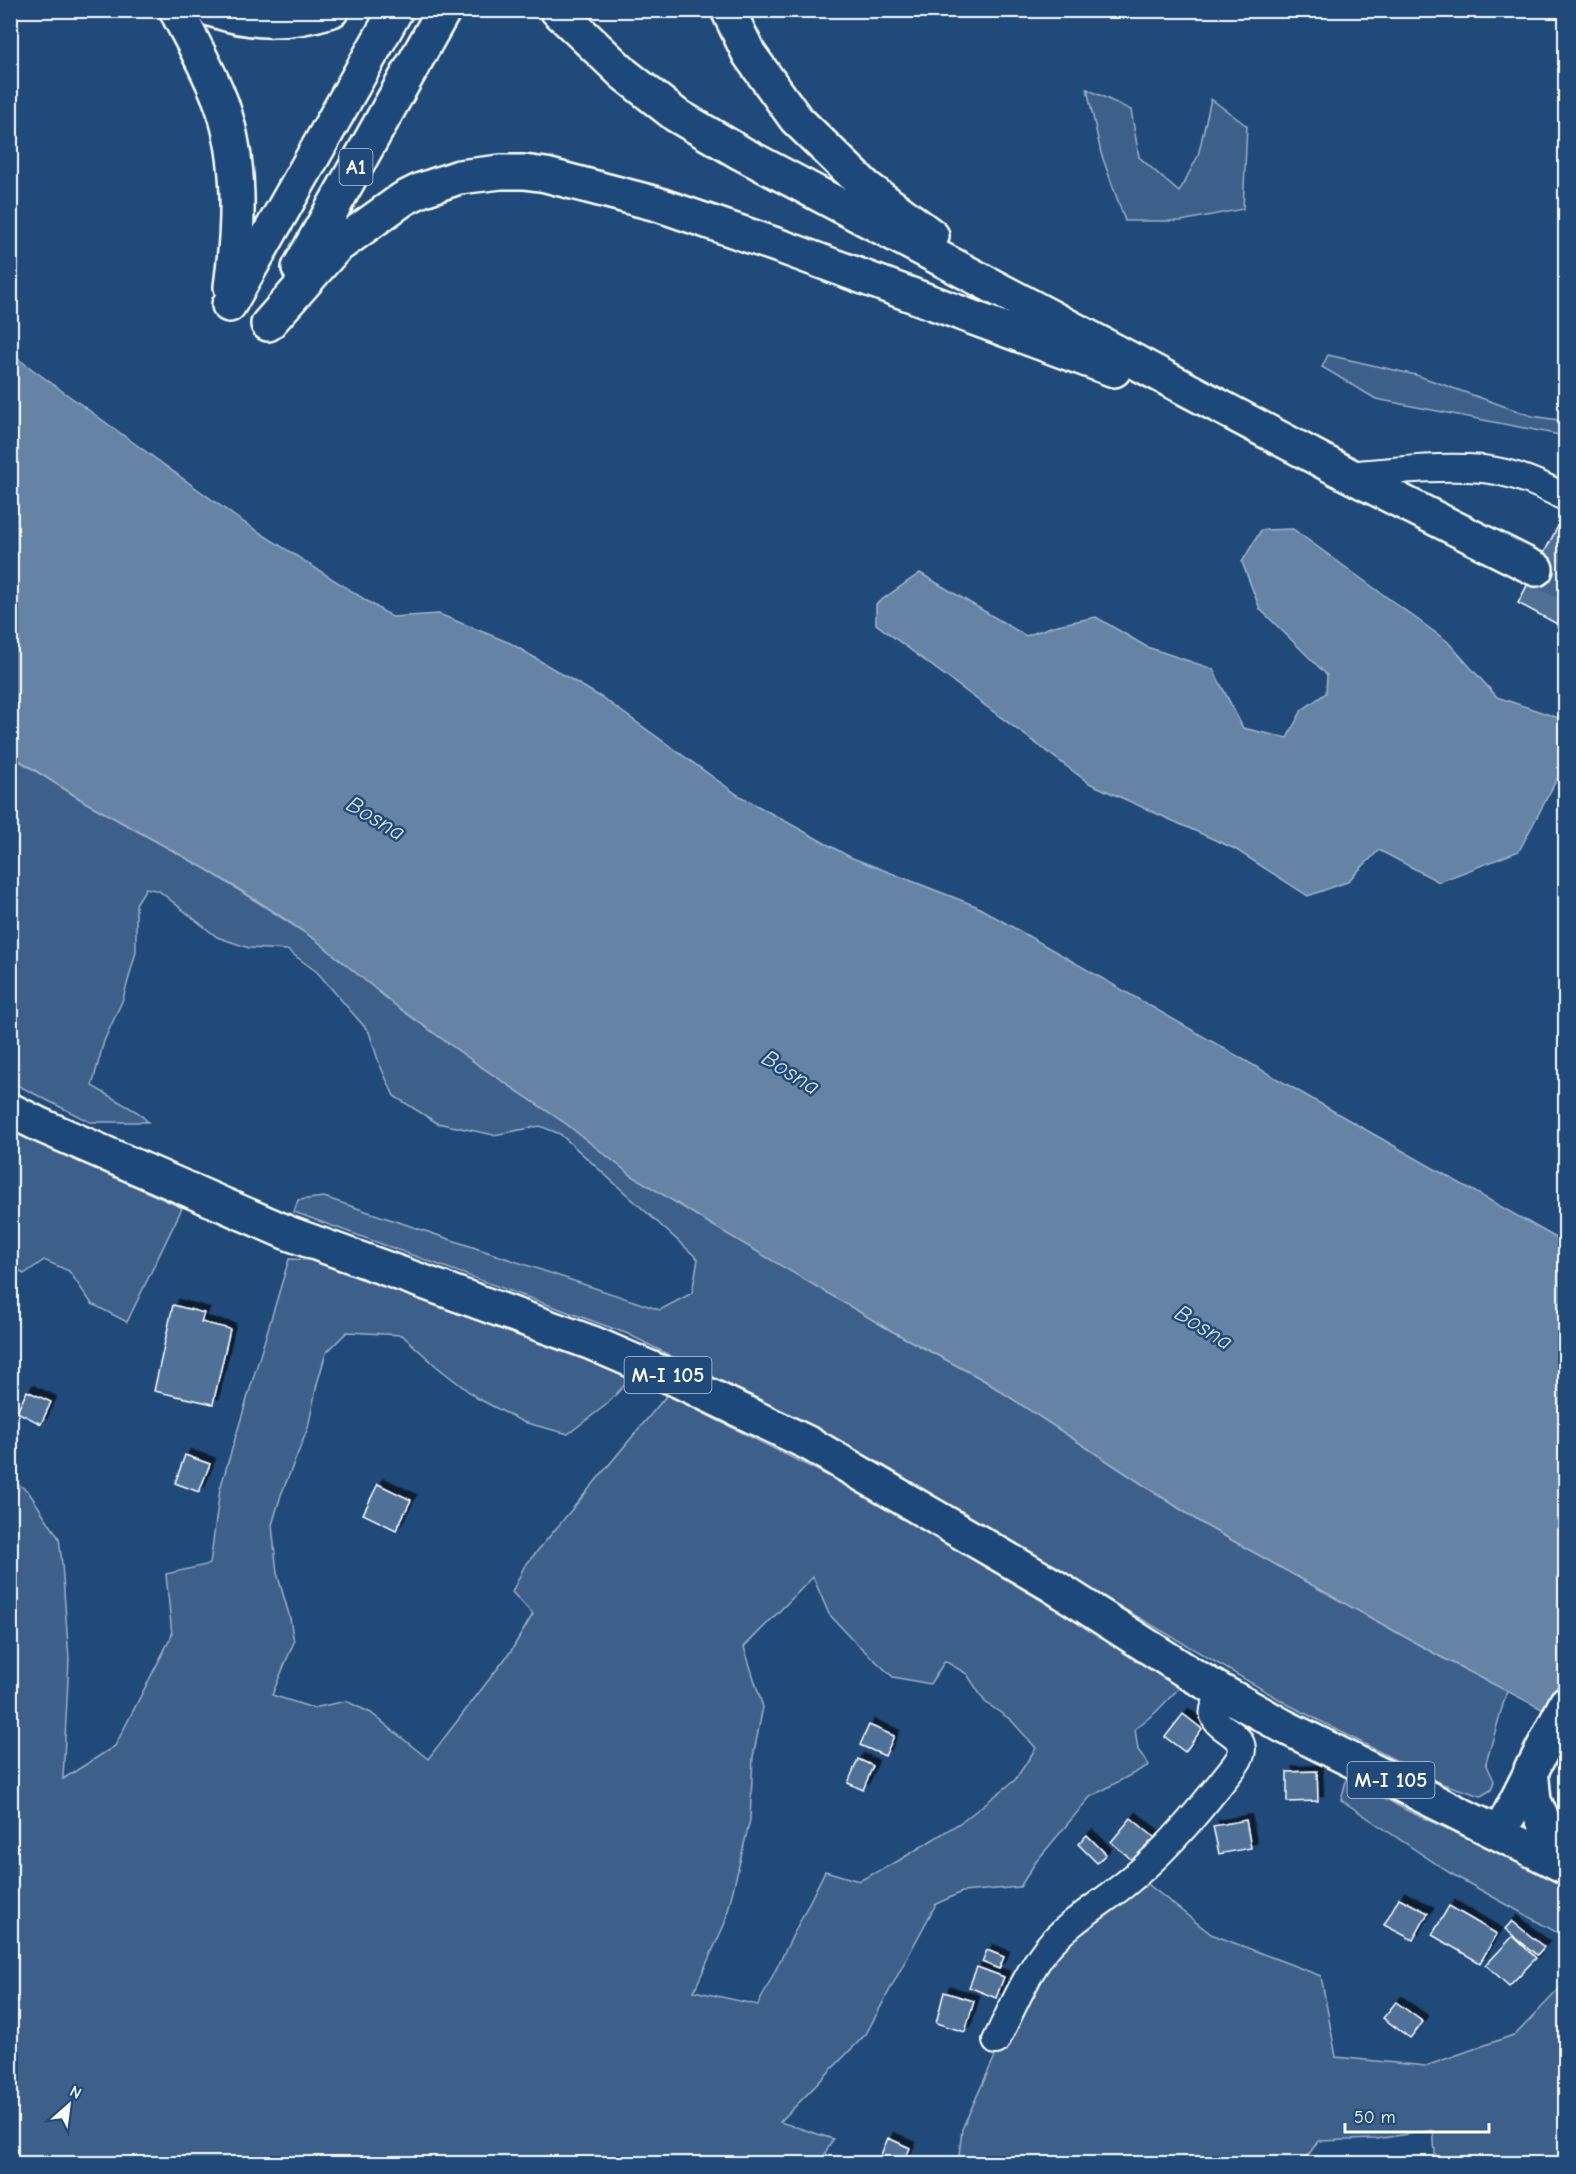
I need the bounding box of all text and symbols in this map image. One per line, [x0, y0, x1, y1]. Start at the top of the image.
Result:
road number: A1 [340, 149, 372, 185]
water label: Bosna [342, 790, 410, 846]
water label: Bosna [757, 1043, 825, 1101]
water label: Bosna [1170, 1298, 1238, 1356]
road number: M-I 105 [624, 1357, 712, 1393]
road number: M-I 105 [1348, 1762, 1434, 1798]
north arrow [39, 2075, 99, 2135]
text: N [67, 2082, 84, 2103]
scale bar [1345, 2096, 1489, 2134]
text: 50 m [1354, 2107, 1396, 2128]

